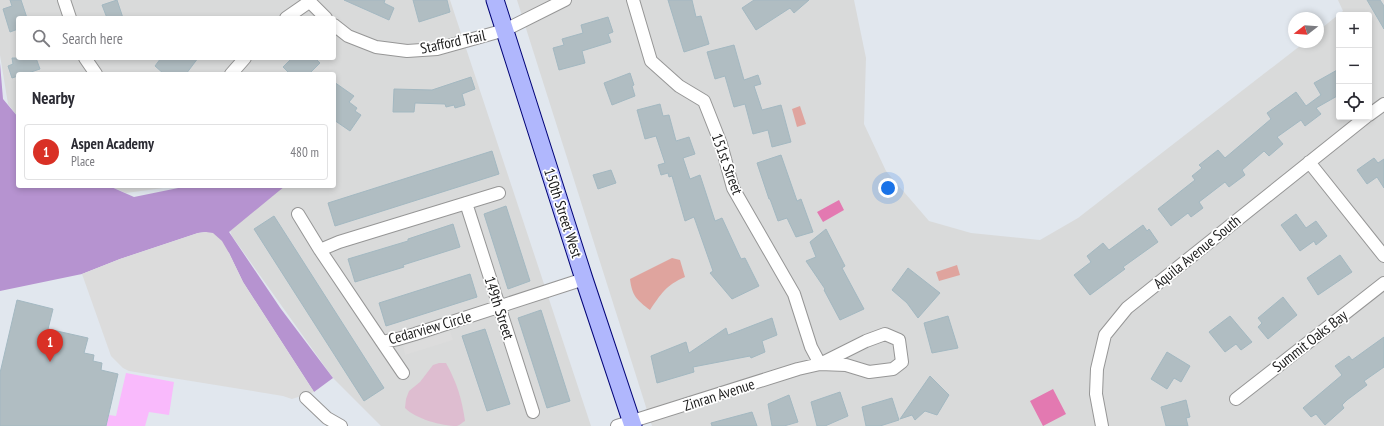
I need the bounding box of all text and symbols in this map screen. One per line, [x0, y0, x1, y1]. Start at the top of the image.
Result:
north arrow [1288, 12, 1324, 48]
map controls [1336, 12, 1372, 120]
button: + [1336, 12, 1372, 48]
search box [16, 16, 336, 60]
street label: Stafford Trail [418, 25, 488, 58]
icon: search [30, 27, 52, 49]
text: Search here [62, 29, 123, 48]
button: − [1336, 48, 1372, 84]
button: locate [1336, 84, 1372, 120]
text: Nearby [32, 87, 75, 109]
street label: 151st Street [708, 131, 747, 197]
text: Aspen Academy [71, 134, 154, 153]
text: 1 [43, 144, 49, 161]
text: 480 m [290, 144, 319, 161]
text: Place [71, 153, 95, 170]
street label: 150th Street West [540, 166, 587, 260]
your location [878, 178, 898, 198]
street label: Aquila Avenue South [1149, 211, 1244, 293]
street label: 149th Street [480, 274, 519, 342]
street label: Summit Oaks Bay [1268, 305, 1351, 376]
street label: Cedarview Circle [386, 307, 474, 348]
pin: 1 [37, 329, 63, 362]
street label: Zinran Avenue [681, 374, 757, 415]

